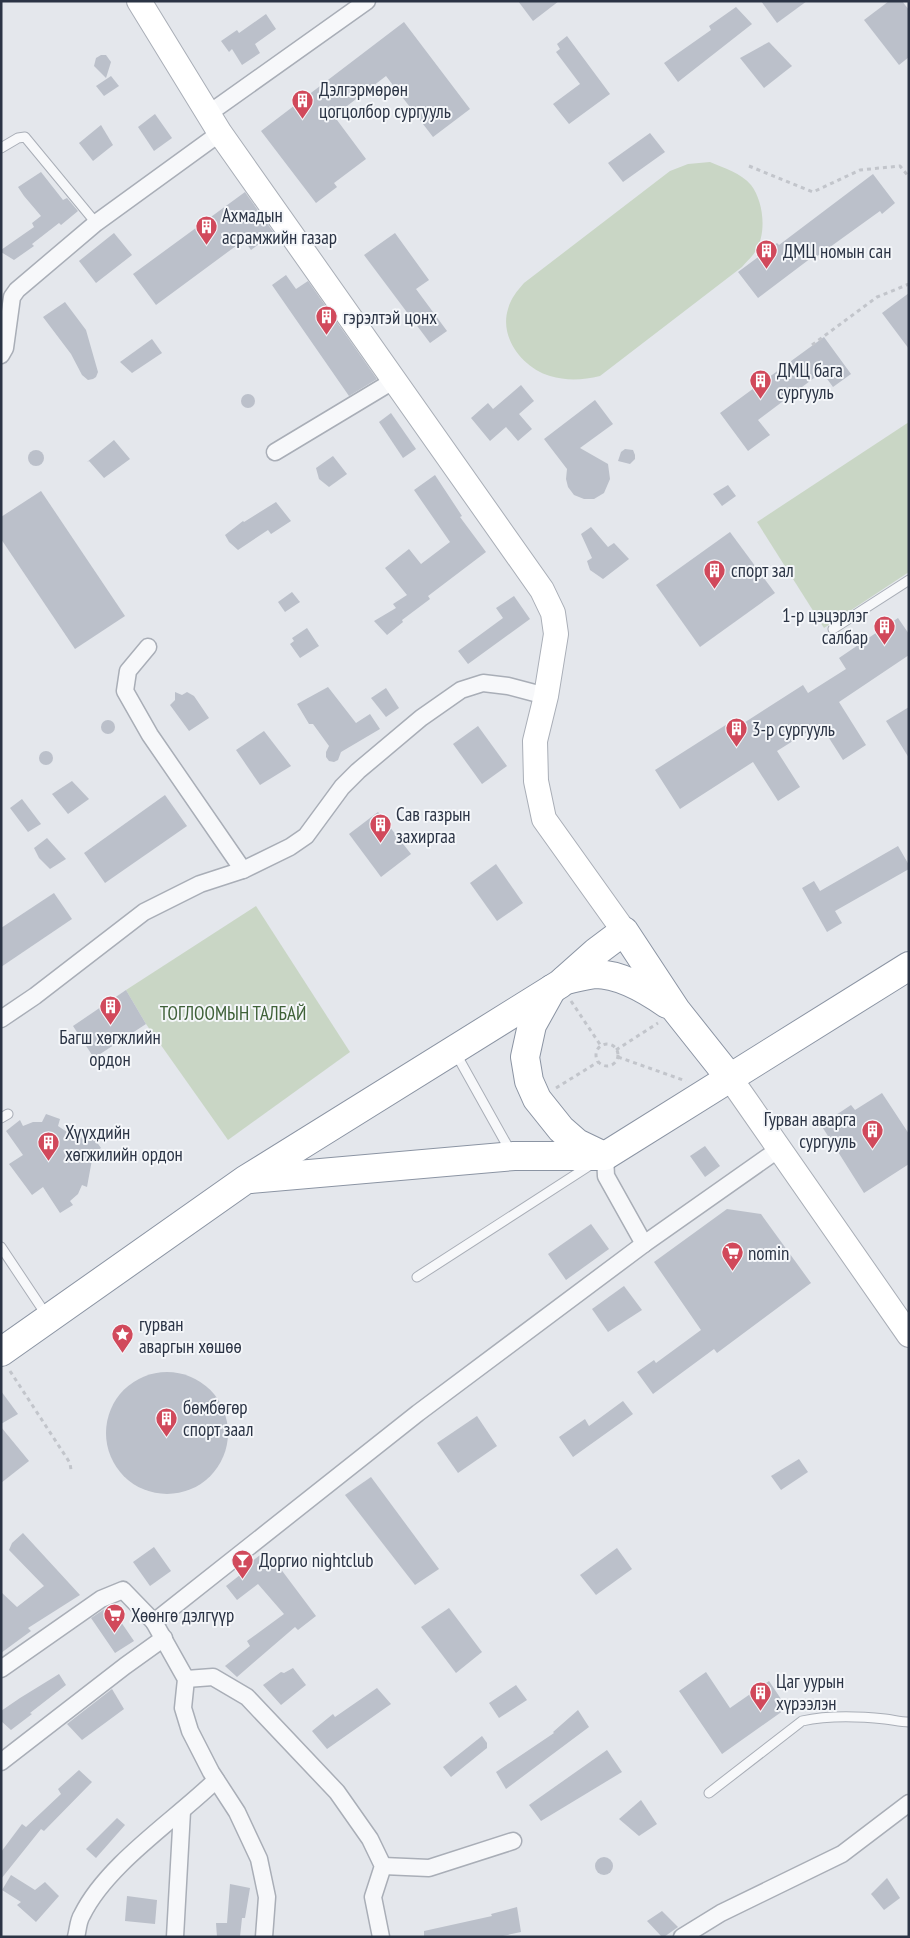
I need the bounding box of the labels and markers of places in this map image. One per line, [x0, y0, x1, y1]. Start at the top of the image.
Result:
place label: Дэлгэрмөрөн цогцолбор сургууль [319, 77, 451, 123]
building icon: Дэлгэрмөрөн цогцолбор сургууль [291, 88, 315, 119]
place label: Ахмадын асрамжийн газар [222, 203, 337, 249]
building icon: Ахмадын асрамжийн газар [194, 214, 218, 245]
building icon: ДМЦ номын сан [755, 239, 779, 270]
place label: ДМЦ номын сан [783, 239, 891, 263]
building icon: гэрэлтэй цонх [315, 305, 339, 336]
place label: гэрэлтэй цонх [343, 305, 437, 329]
place label: ДМЦ бага сургууль [777, 358, 843, 404]
building icon: ДМЦ бага сургууль [749, 369, 773, 400]
building icon: спорт зал [703, 558, 727, 589]
place label: спорт зал [731, 558, 794, 582]
place label: 1-р цэцэрлэг салбар [782, 603, 868, 649]
building icon: 1-р цэцэрлэг салбар [872, 614, 896, 645]
building icon: 3-р сургууль [724, 717, 748, 748]
place label: 3-р сургууль [752, 717, 835, 741]
place label: Сав газрын захиргаа [396, 802, 471, 848]
building icon: Сав газрын захиргаа [368, 813, 392, 844]
building icon: Багш хөгжлийн ордон [98, 994, 122, 1025]
place label: Багш хөгжлийн ордон [59, 1025, 161, 1071]
place label: Гурван аварга сургууль [764, 1107, 856, 1153]
building icon: Гурван аварга сургууль [860, 1118, 884, 1149]
place label: Хүүхдийн хөгжилийн ордон [65, 1120, 183, 1166]
building icon: Хүүхдийн хөгжилийн ордон [37, 1131, 61, 1162]
supermarket icon: nomin [720, 1241, 744, 1272]
place label: nomin [748, 1241, 789, 1265]
place label: гурван аваргын хөшөө [139, 1312, 242, 1358]
place icon: гурван аваргын хөшөө [111, 1323, 135, 1354]
place label: бөмбөгөр спорт заал [183, 1395, 253, 1441]
building icon: бөмбөгөр спорт заал [155, 1406, 179, 1437]
bar icon: Доргио nightclub [231, 1548, 255, 1579]
place label: Доргио nightclub [259, 1548, 373, 1572]
supermarket icon: Хөөнгө дэлгүүр [103, 1603, 127, 1634]
place label: Хөөнгө дэлгүүр [131, 1603, 234, 1627]
place label: Цаг уурын хүрээлэн [776, 1669, 844, 1715]
building icon: Цаг уурын хүрээлэн [748, 1680, 772, 1711]

